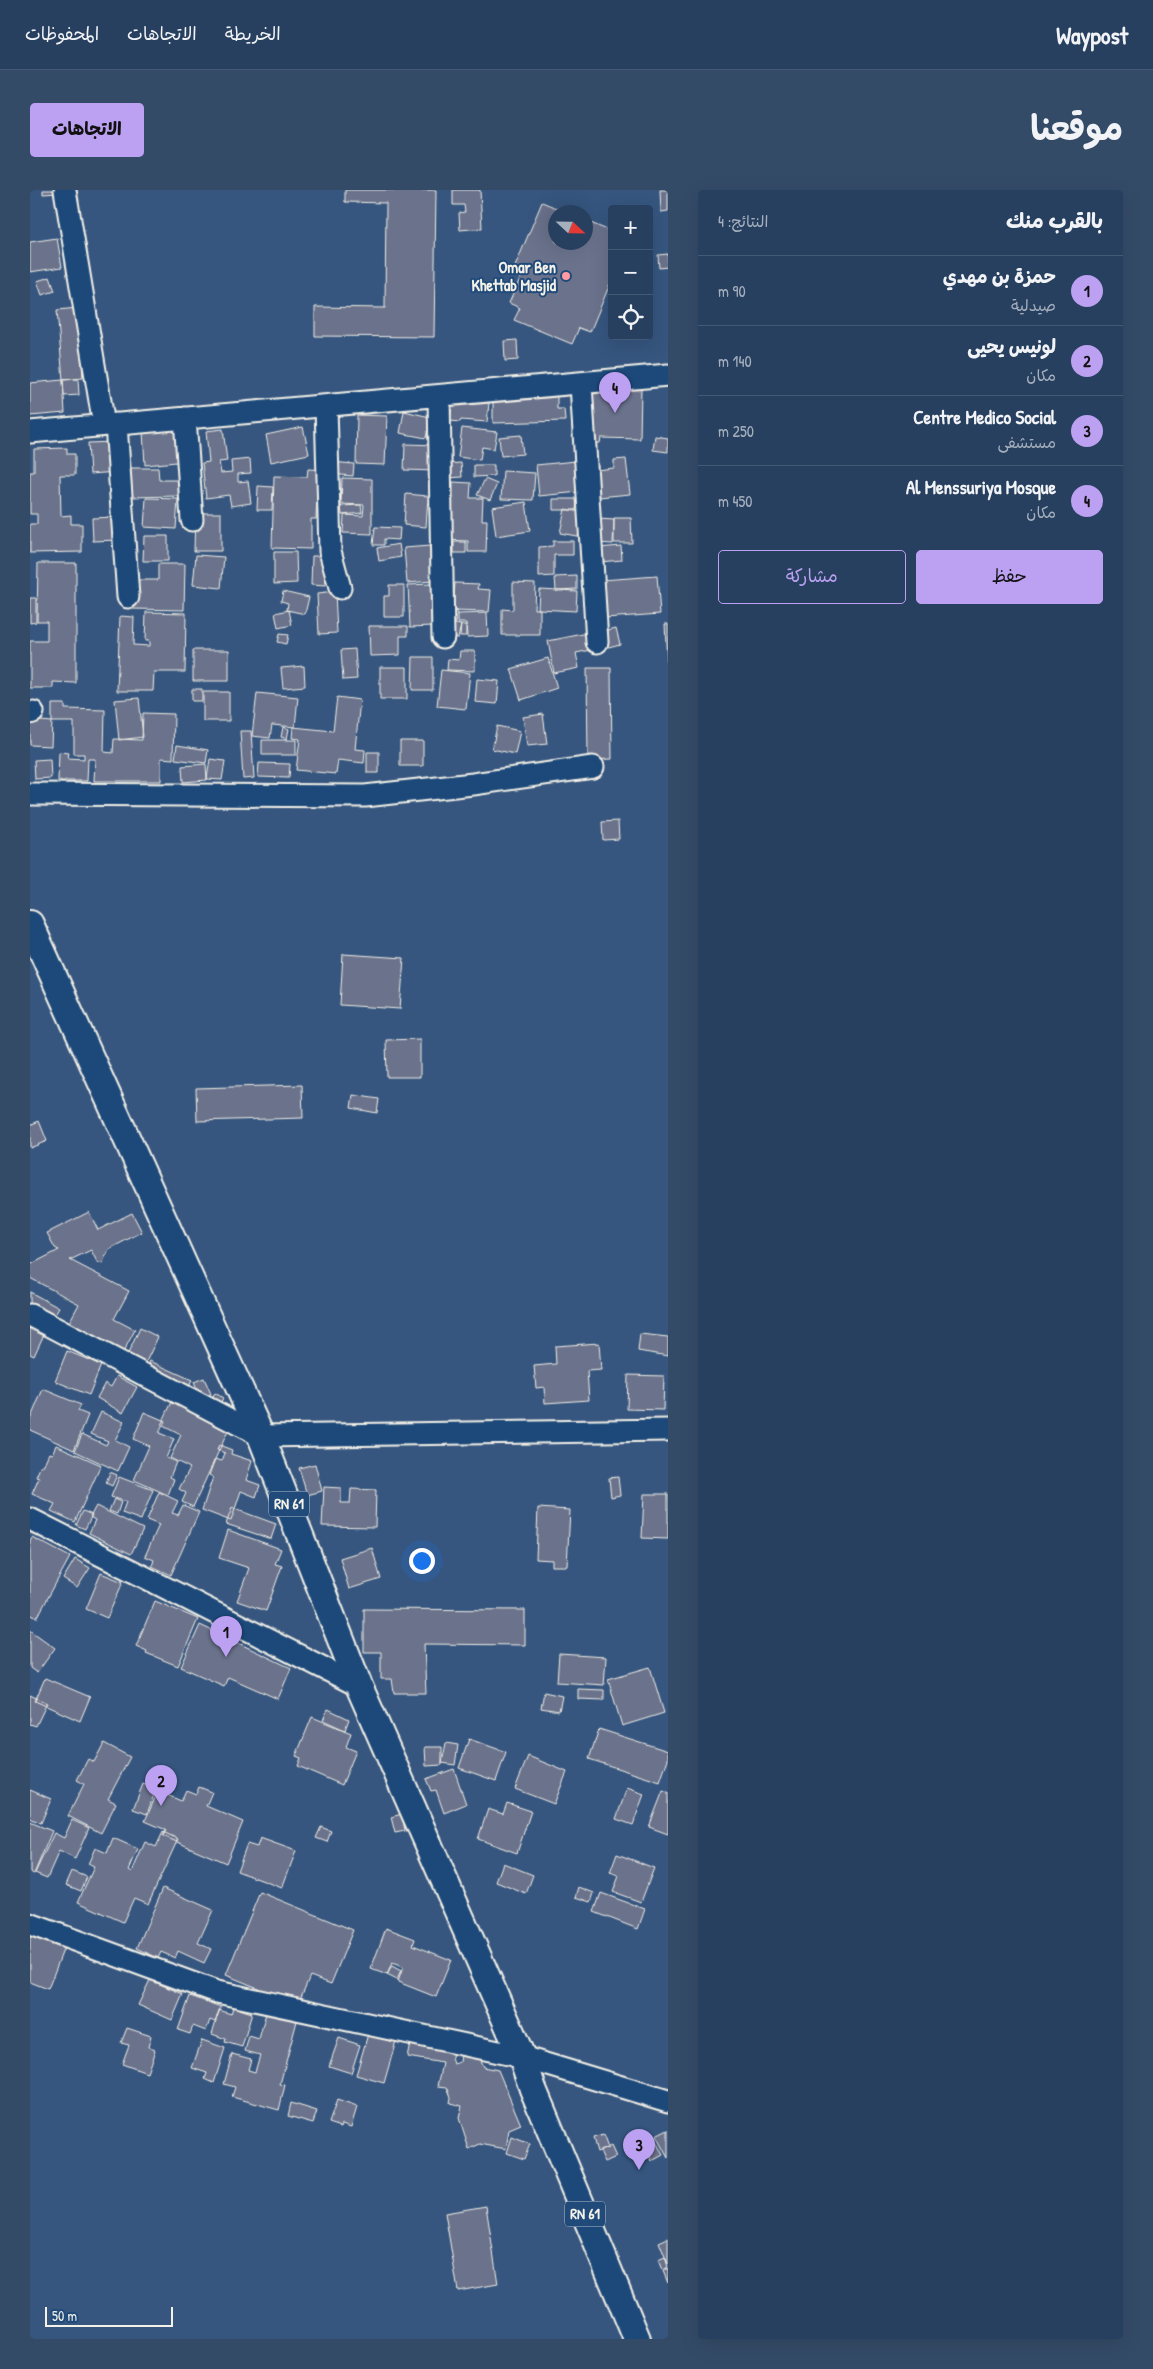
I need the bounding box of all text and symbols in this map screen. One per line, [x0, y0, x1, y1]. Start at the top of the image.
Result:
text: Waypost [1056, 19, 1128, 51]
text: المحفوظات [25, 21, 99, 46]
text: الاتجاهات [127, 21, 197, 46]
text: الخريطة [225, 21, 281, 46]
button: الاتجاهات [30, 103, 144, 157]
text: موقعنا [1030, 104, 1123, 151]
north arrow [548, 205, 593, 250]
map controls [608, 205, 653, 340]
button: + [608, 205, 653, 250]
text: بالقرب منك [1006, 206, 1103, 235]
text: النتائج: 4 [718, 210, 768, 232]
button: − [608, 250, 653, 295]
place label: Omar Ben Khettab Masjid [471, 256, 557, 296]
text: حمزة بن مهدي [943, 263, 1056, 289]
marker: Omar Ben Khettab Masjid [560, 270, 572, 282]
text: 90 m [718, 280, 746, 302]
text: 1 [1084, 280, 1090, 302]
text: صيدلية [1011, 294, 1056, 316]
button: locate [608, 295, 653, 340]
text: لونيس يحيى [967, 333, 1056, 359]
text: 140 m [718, 350, 752, 372]
text: 2 [1083, 350, 1091, 372]
text: مكان [1026, 364, 1056, 386]
pin: 4 [599, 372, 631, 413]
text: Centre Medico Social [913, 404, 1056, 430]
text: 250 m [718, 420, 754, 442]
text: 3 [1083, 420, 1091, 442]
text: مستشفى [997, 431, 1056, 453]
text: Al Menssuriya Mosque [906, 474, 1056, 500]
text: 450 m [718, 490, 753, 512]
text: 4 [1084, 490, 1090, 512]
text: مكان [1026, 501, 1056, 523]
button: مشاركة [718, 550, 906, 604]
button: حفظ [916, 550, 1103, 604]
road number: RN 61 [269, 1492, 309, 1516]
your location [409, 1548, 435, 1574]
pin: 1 [210, 1616, 242, 1657]
pin: 2 [145, 1765, 177, 1806]
pin: 3 [623, 2129, 655, 2170]
road number: RN 61 [565, 2202, 605, 2226]
scale bar [45, 2304, 172, 2327]
text: 50 m [52, 2306, 77, 2325]

